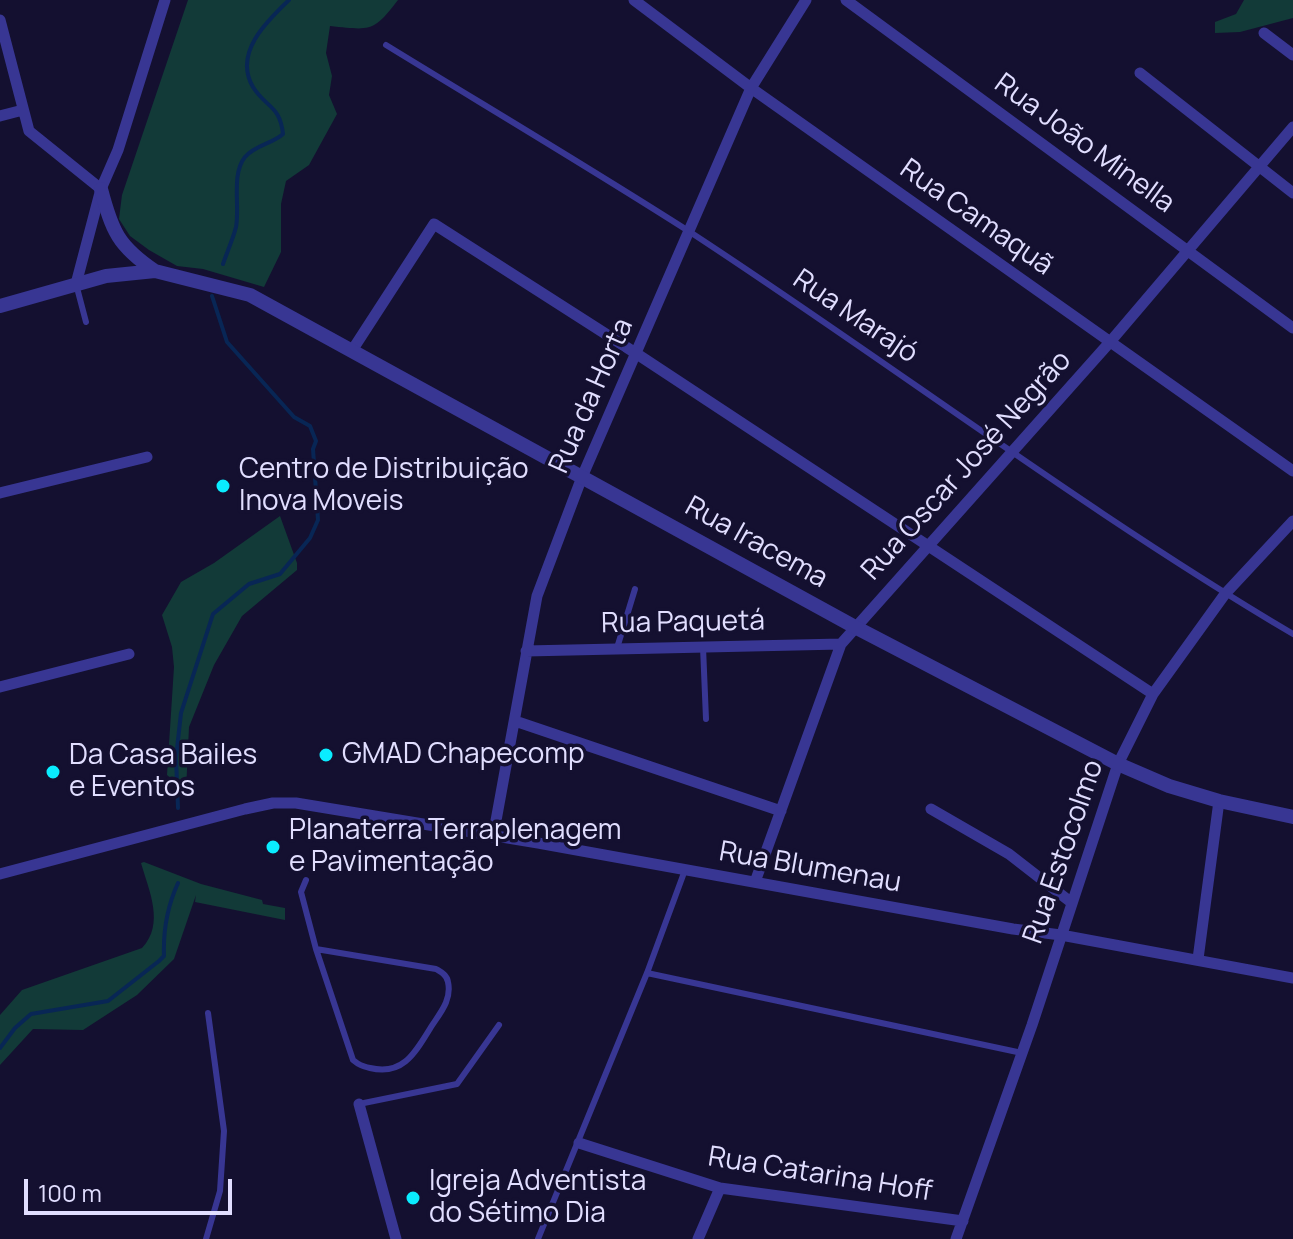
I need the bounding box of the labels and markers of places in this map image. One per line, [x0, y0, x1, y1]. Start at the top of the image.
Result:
place label: Centro de Distribuição Inova Moveis [239, 453, 529, 519]
marker: Centro de Distribuição Inova Moveis [214, 477, 232, 495]
place label: GMAD Chapecomp [342, 738, 585, 772]
place label: Da Casa Bailes e Eventos [69, 739, 257, 805]
marker: GMAD Chapecomp [317, 746, 335, 764]
marker: Da Casa Bailes e Eventos [44, 763, 62, 781]
place label: Planaterra Terraplenagem e Pavimentação [289, 814, 622, 880]
marker: Planaterra Terraplenagem e Pavimentação [264, 838, 282, 856]
place label: Igreja Adventista do Sétimo Dia [429, 1165, 646, 1231]
marker: Igreja Adventista do Sétimo Dia [404, 1189, 422, 1207]

